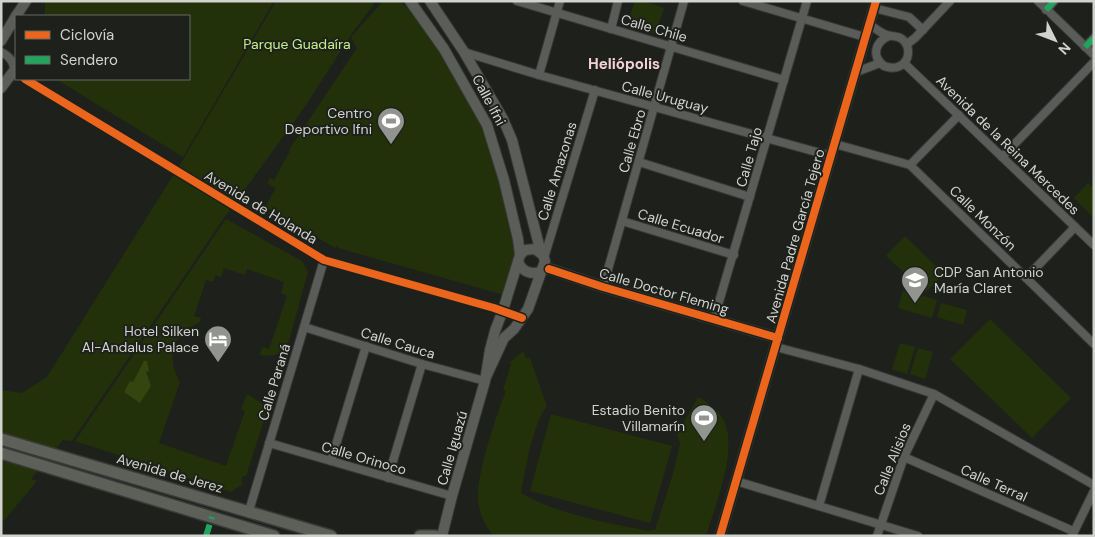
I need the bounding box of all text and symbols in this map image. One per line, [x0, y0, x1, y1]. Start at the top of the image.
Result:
street label: Calle Chile [619, 10, 689, 46]
legend [15, 15, 190, 80]
north arrow [1030, 15, 1080, 65]
text: Ciclovía [60, 25, 114, 45]
park label: Parque Guadaíra [243, 35, 351, 53]
text: N [1055, 39, 1075, 59]
text: Sendero [60, 50, 118, 70]
district label: Heliópolis [588, 54, 660, 74]
street label: Calle Ifni [468, 71, 510, 129]
street label: Avenida de la Reina Mercedes [932, 72, 1084, 218]
street label: Calle Uruguay [620, 77, 710, 117]
place label: Centro Deportivo Ifni [285, 104, 372, 138]
sports icon: Centro Deportivo Ifni [376, 106, 406, 145]
street label: Calle Ebro [614, 107, 650, 175]
street label: Calle Amazonas [533, 119, 581, 223]
street label: Calle Tajo [732, 125, 766, 189]
street label: Avenida Padre García Tejero [761, 147, 829, 325]
street label: Avenida de Holanda [201, 166, 321, 248]
street label: Calle Monzón [946, 182, 1020, 254]
street label: Calle Ecuador [636, 204, 726, 248]
place label: CDP San Antonio María Claret [934, 263, 1044, 297]
street label: Calle Doctor Fleming [597, 264, 731, 318]
school or university icon: CDP San Antonio María Claret [900, 265, 930, 304]
place label: Hotel Silken Al-Andalus Palace [82, 322, 199, 356]
street label: Calle Cauca [359, 323, 437, 363]
hotel icon: Hotel Silken Al-Andalus Palace [203, 324, 233, 363]
street label: Calle Paraná [254, 341, 294, 423]
place label: Estadio Benito Villamarín [592, 401, 685, 435]
sports icon: Estadio Benito Villamarín [689, 403, 719, 442]
street label: Calle Iguazú [433, 409, 471, 487]
street label: Calle Alisios [869, 420, 915, 498]
street label: Calle Orinoco [319, 437, 409, 479]
street label: Avenida de Jerez [115, 449, 225, 497]
street label: Calle Terral [958, 460, 1030, 506]

